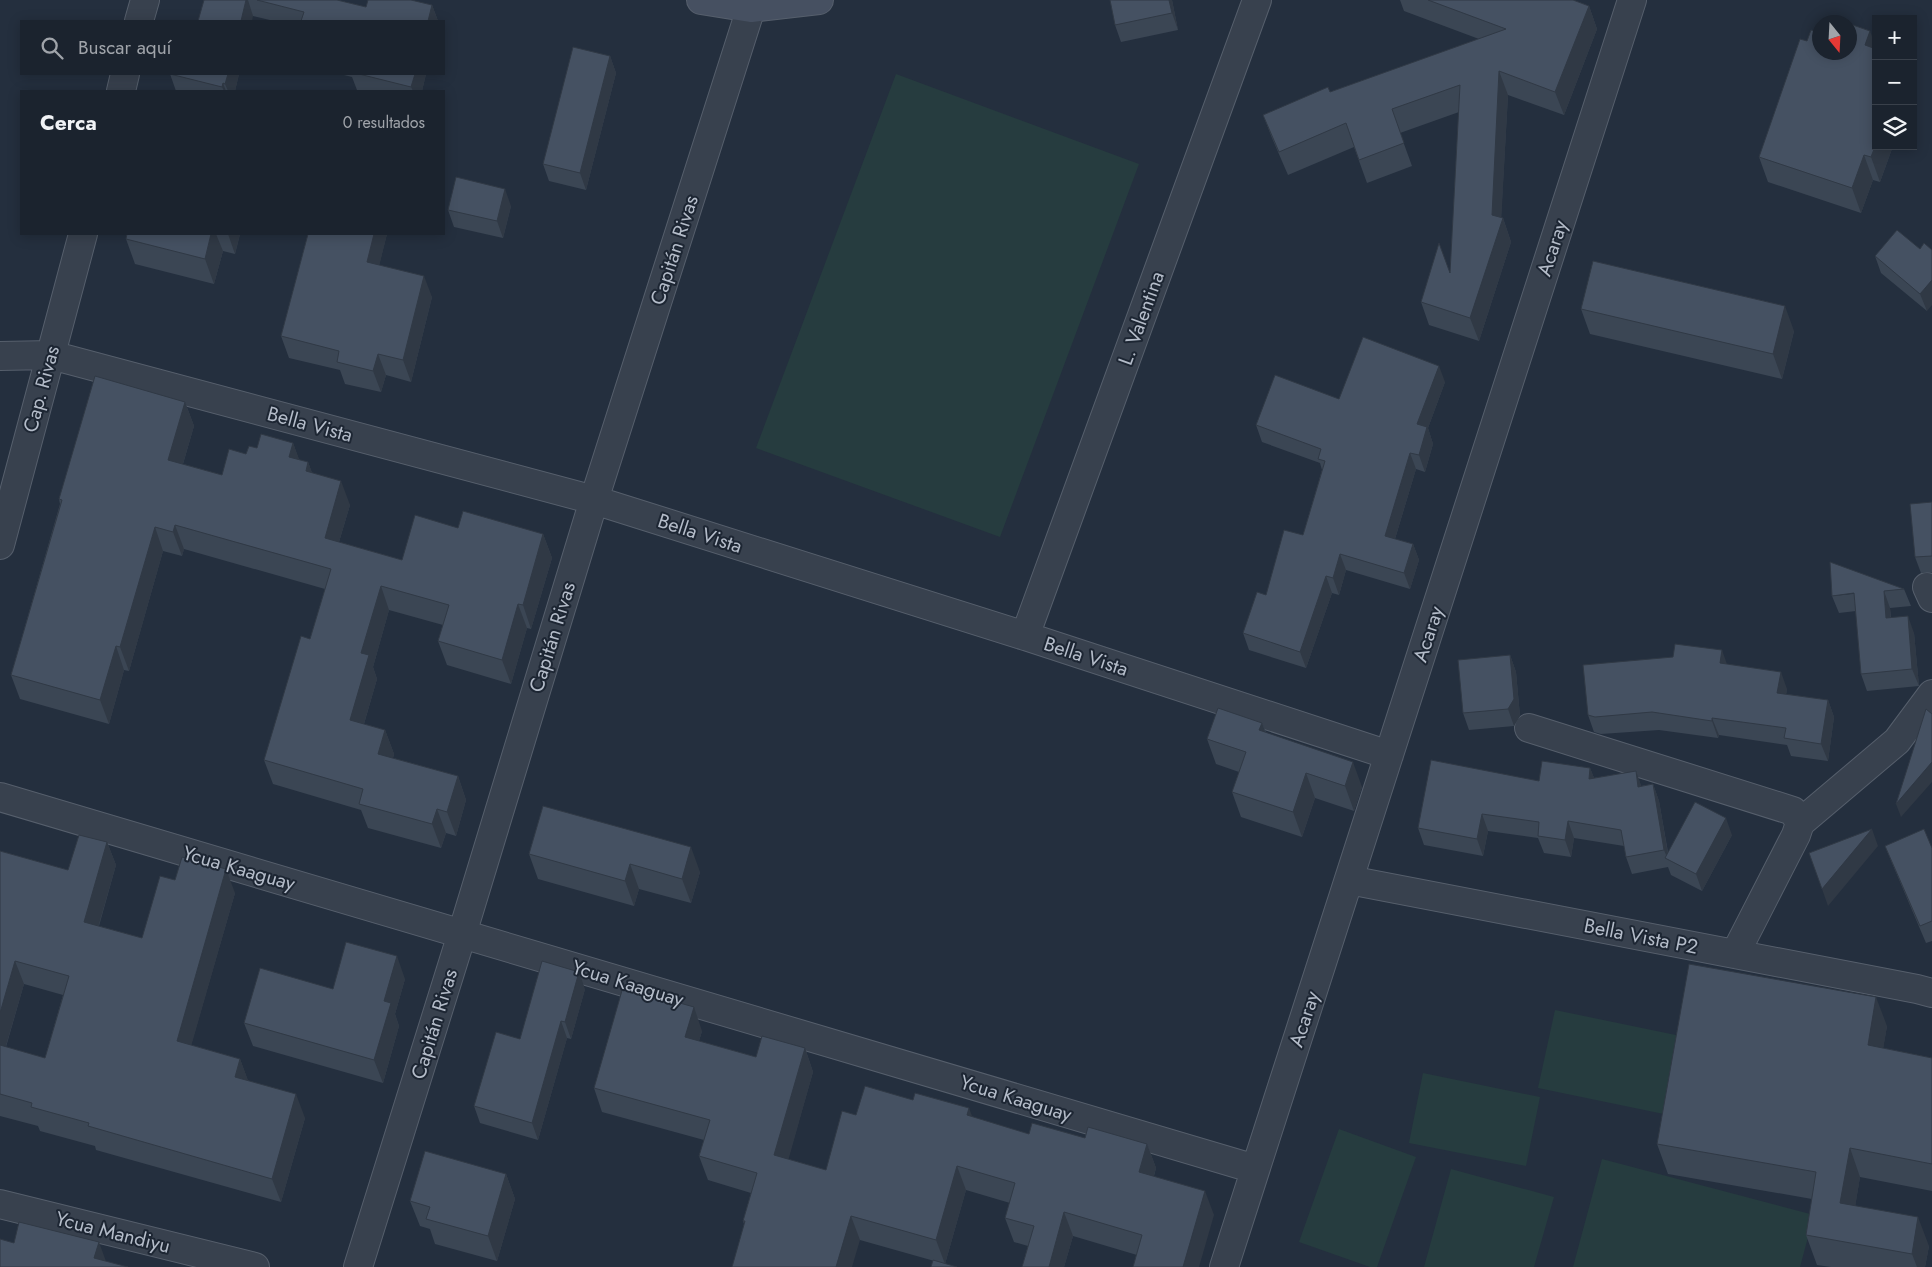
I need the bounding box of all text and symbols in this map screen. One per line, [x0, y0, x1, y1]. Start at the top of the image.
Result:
north arrow [1812, 15, 1857, 60]
map controls [1872, 15, 1917, 150]
button: + [1872, 15, 1917, 60]
search box [20, 20, 445, 75]
icon: search [38, 34, 66, 62]
text: Buscar aquí [78, 34, 172, 61]
button: − [1872, 60, 1917, 105]
button: layers [1872, 105, 1917, 150]
text: Cerca [40, 108, 97, 138]
text: 0 resultados [343, 111, 425, 134]
street label: Capitán Rivas [643, 192, 706, 309]
street label: Acaray [1530, 216, 1575, 280]
street label: L. Valentina [1111, 267, 1172, 369]
street label: Cap. Rivas [16, 343, 67, 436]
street label: Bella Vista [264, 399, 356, 450]
street label: Bella Vista [654, 506, 746, 561]
street label: Capitán Rivas [522, 578, 583, 696]
street label: Acaray [1406, 602, 1451, 666]
street label: Bella Vista [1040, 629, 1132, 684]
street label: Ycua Kaaguay [179, 839, 299, 898]
street label: Bella Vista P2 [1581, 911, 1700, 962]
street label: Ycua Kaaguay [568, 953, 688, 1014]
street label: Capitán Rivas [404, 965, 465, 1083]
street label: Acaray [1282, 987, 1327, 1051]
street label: Ycua Kaaguay [956, 1068, 1076, 1129]
street label: Ycua Mandiyu [53, 1204, 173, 1261]

